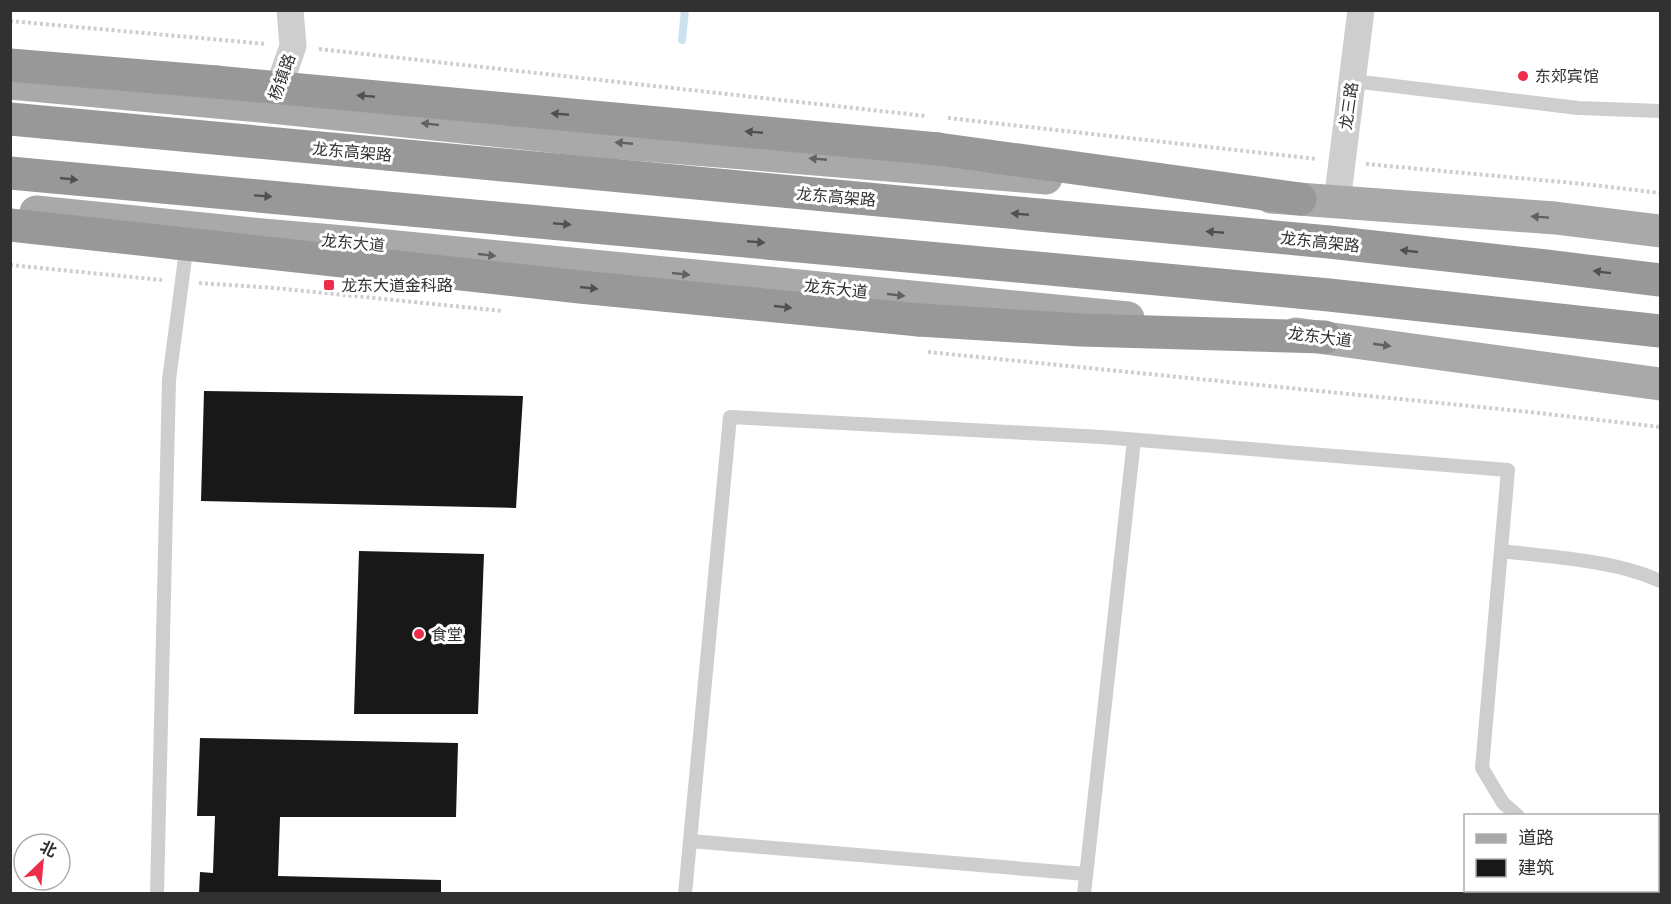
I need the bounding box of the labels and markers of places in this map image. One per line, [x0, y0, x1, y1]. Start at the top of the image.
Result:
place label: 东郊宾馆 [1535, 67, 1599, 86]
marker: 东郊宾馆 [1516, 69, 1530, 83]
place label: 龙东大道金科路 [341, 276, 453, 295]
marker: 龙东大道金科路 [322, 278, 336, 292]
place label: 食堂 [431, 625, 463, 644]
marker: 食堂 [412, 627, 426, 641]

